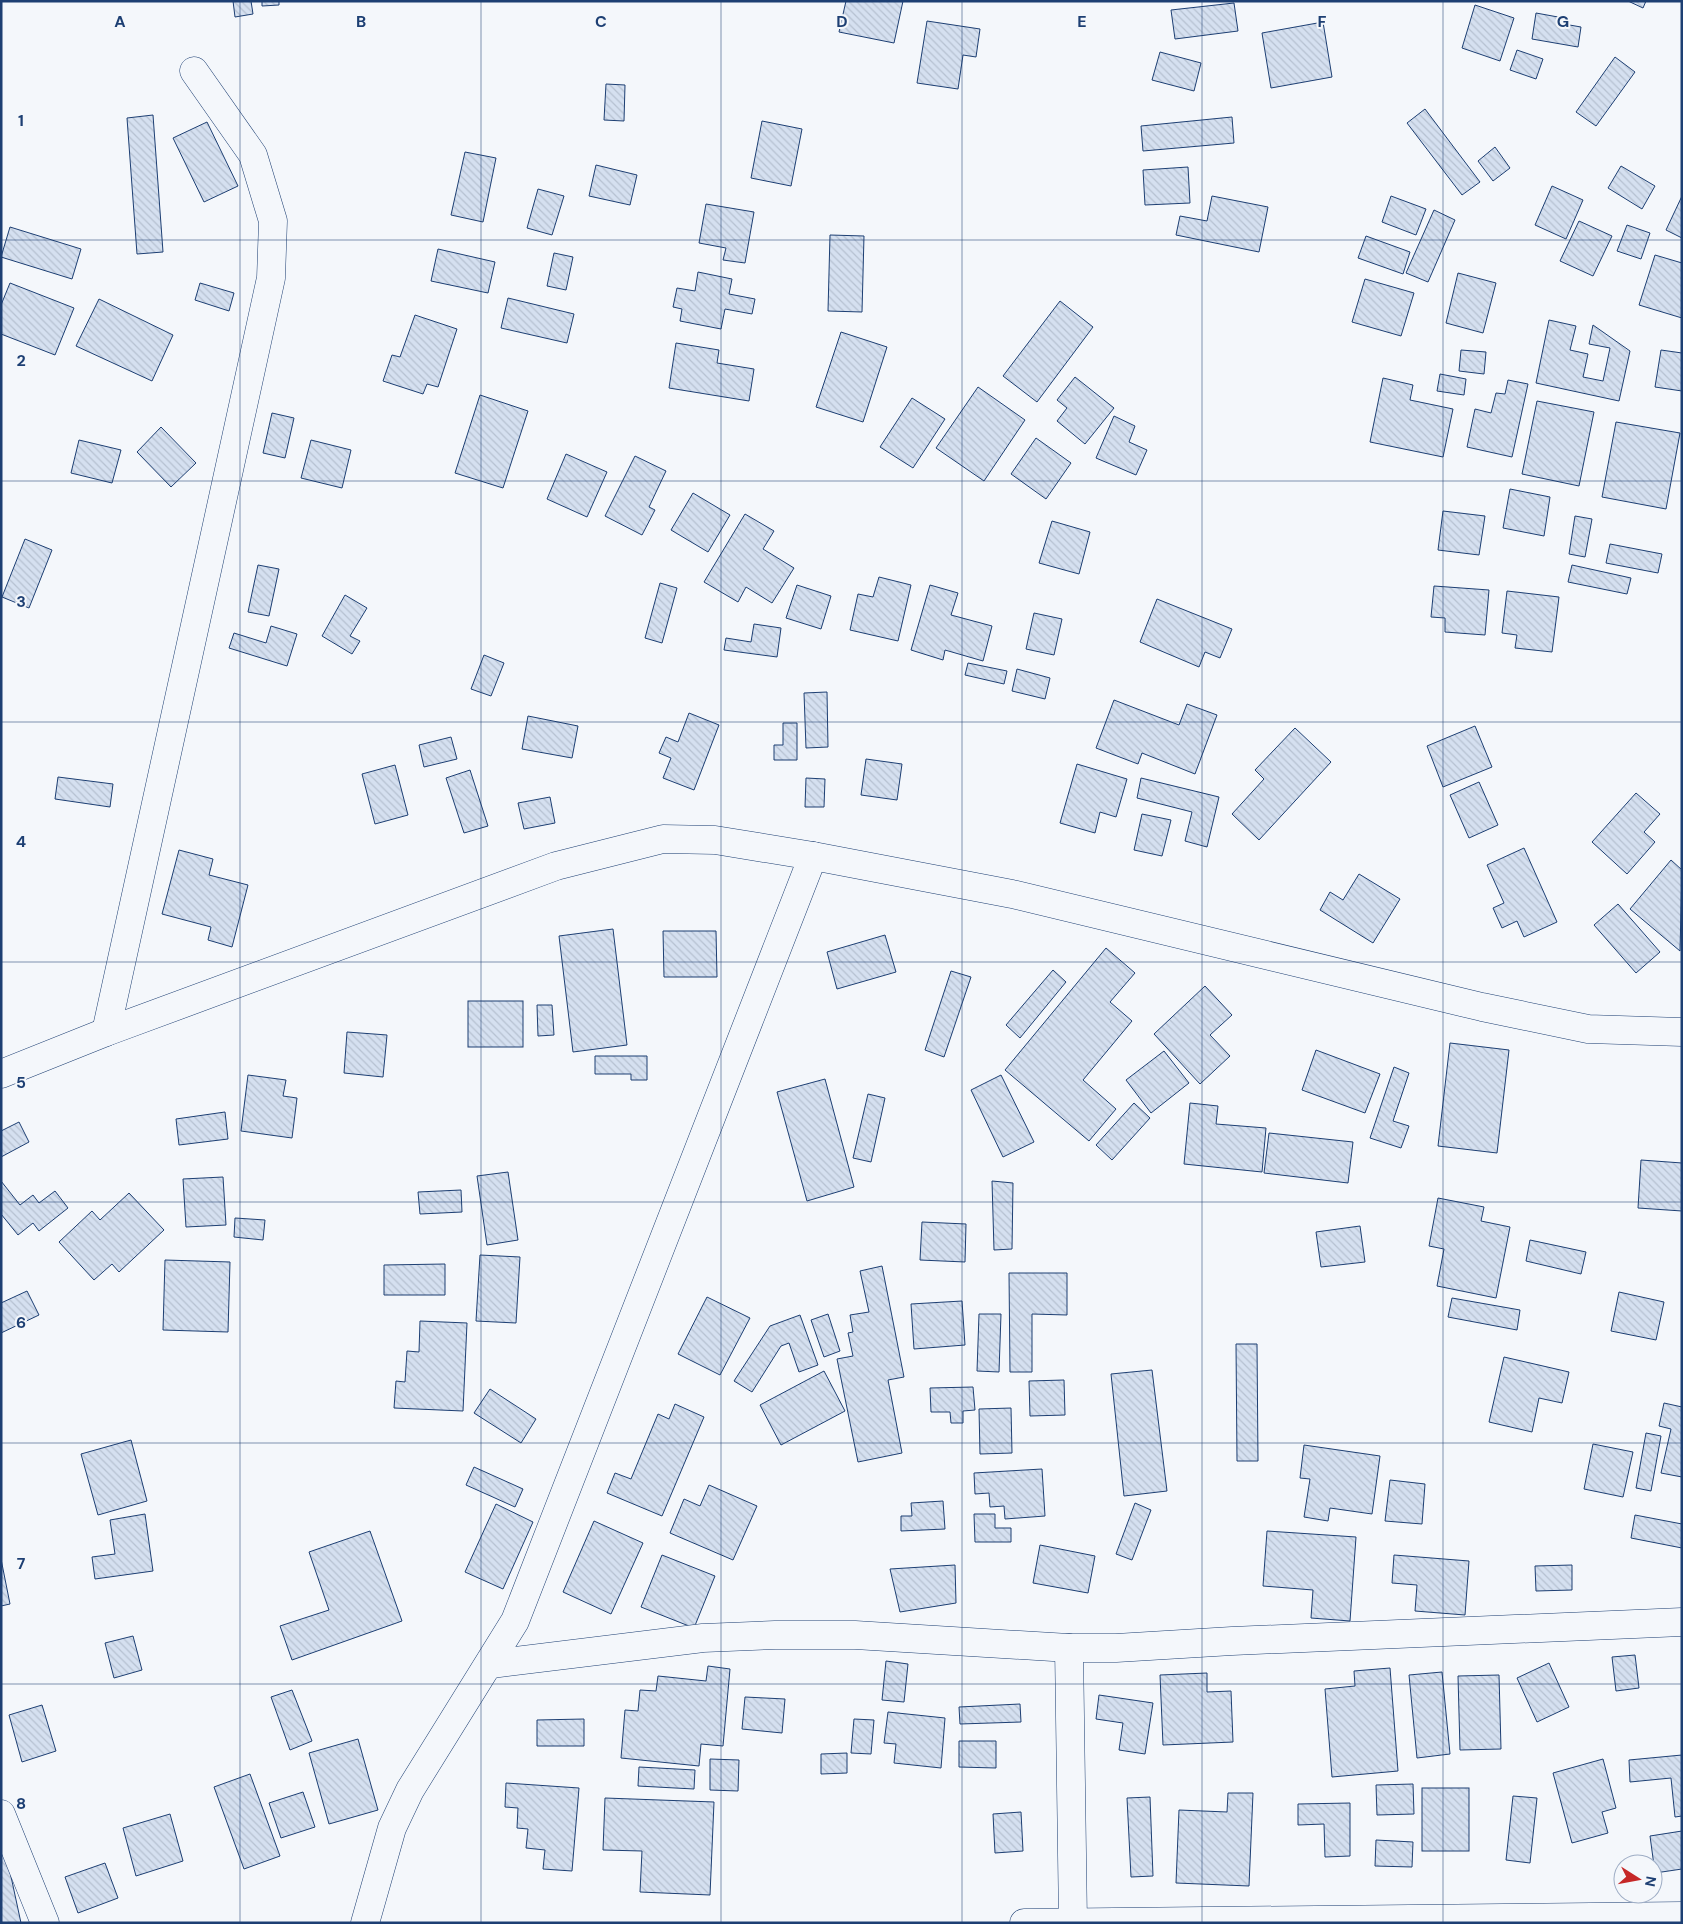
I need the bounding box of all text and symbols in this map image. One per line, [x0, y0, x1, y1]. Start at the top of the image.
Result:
text: A [114, 11, 126, 32]
text: B [356, 11, 366, 32]
text: C [595, 11, 607, 32]
text: D [836, 11, 848, 32]
text: E [1077, 11, 1087, 32]
text: F [1318, 11, 1327, 32]
text: G [1557, 11, 1569, 32]
text: 1 [18, 110, 24, 131]
text: 2 [16, 350, 26, 371]
text: 3 [16, 591, 26, 612]
text: 4 [16, 831, 26, 852]
text: 5 [16, 1072, 26, 1093]
text: 6 [16, 1312, 26, 1333]
text: 7 [17, 1553, 26, 1574]
text: 8 [16, 1793, 26, 1814]
north arrow [1613, 1854, 1663, 1904]
text: N [1641, 1875, 1661, 1888]

